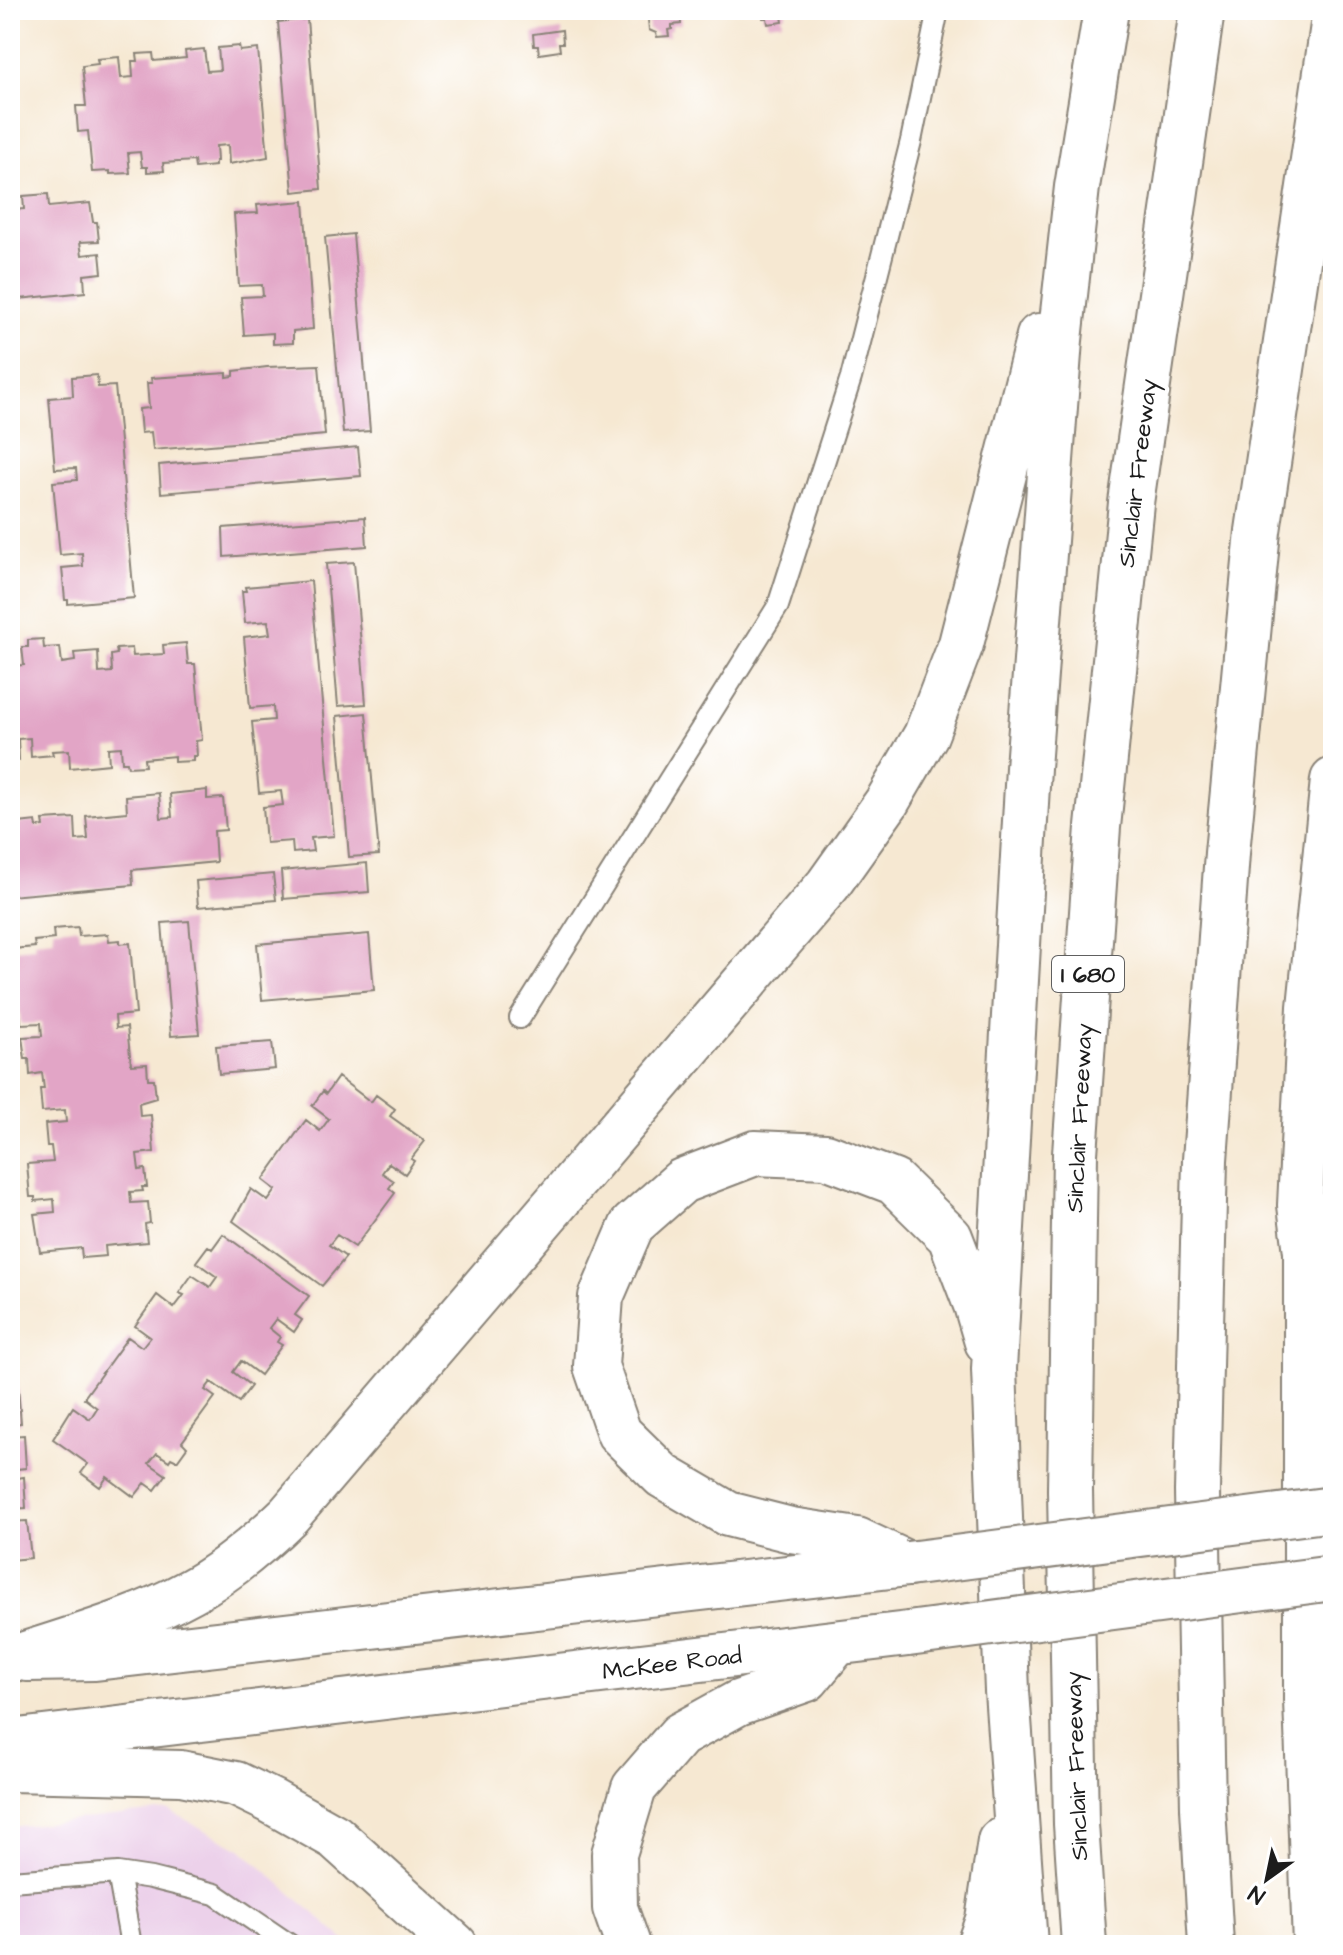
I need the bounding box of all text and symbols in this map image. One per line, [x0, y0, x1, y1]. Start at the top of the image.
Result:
street label: Sinclair Freeway [1110, 377, 1167, 569]
road number: I 680 [1052, 956, 1124, 992]
street label: Sinclair Freeway [1058, 1023, 1103, 1214]
street label: McKee Road [600, 1639, 744, 1689]
street label: Sinclair Freeway [1057, 1671, 1098, 1861]
north arrow [1227, 1839, 1307, 1919]
text: N [1243, 1878, 1271, 1911]

